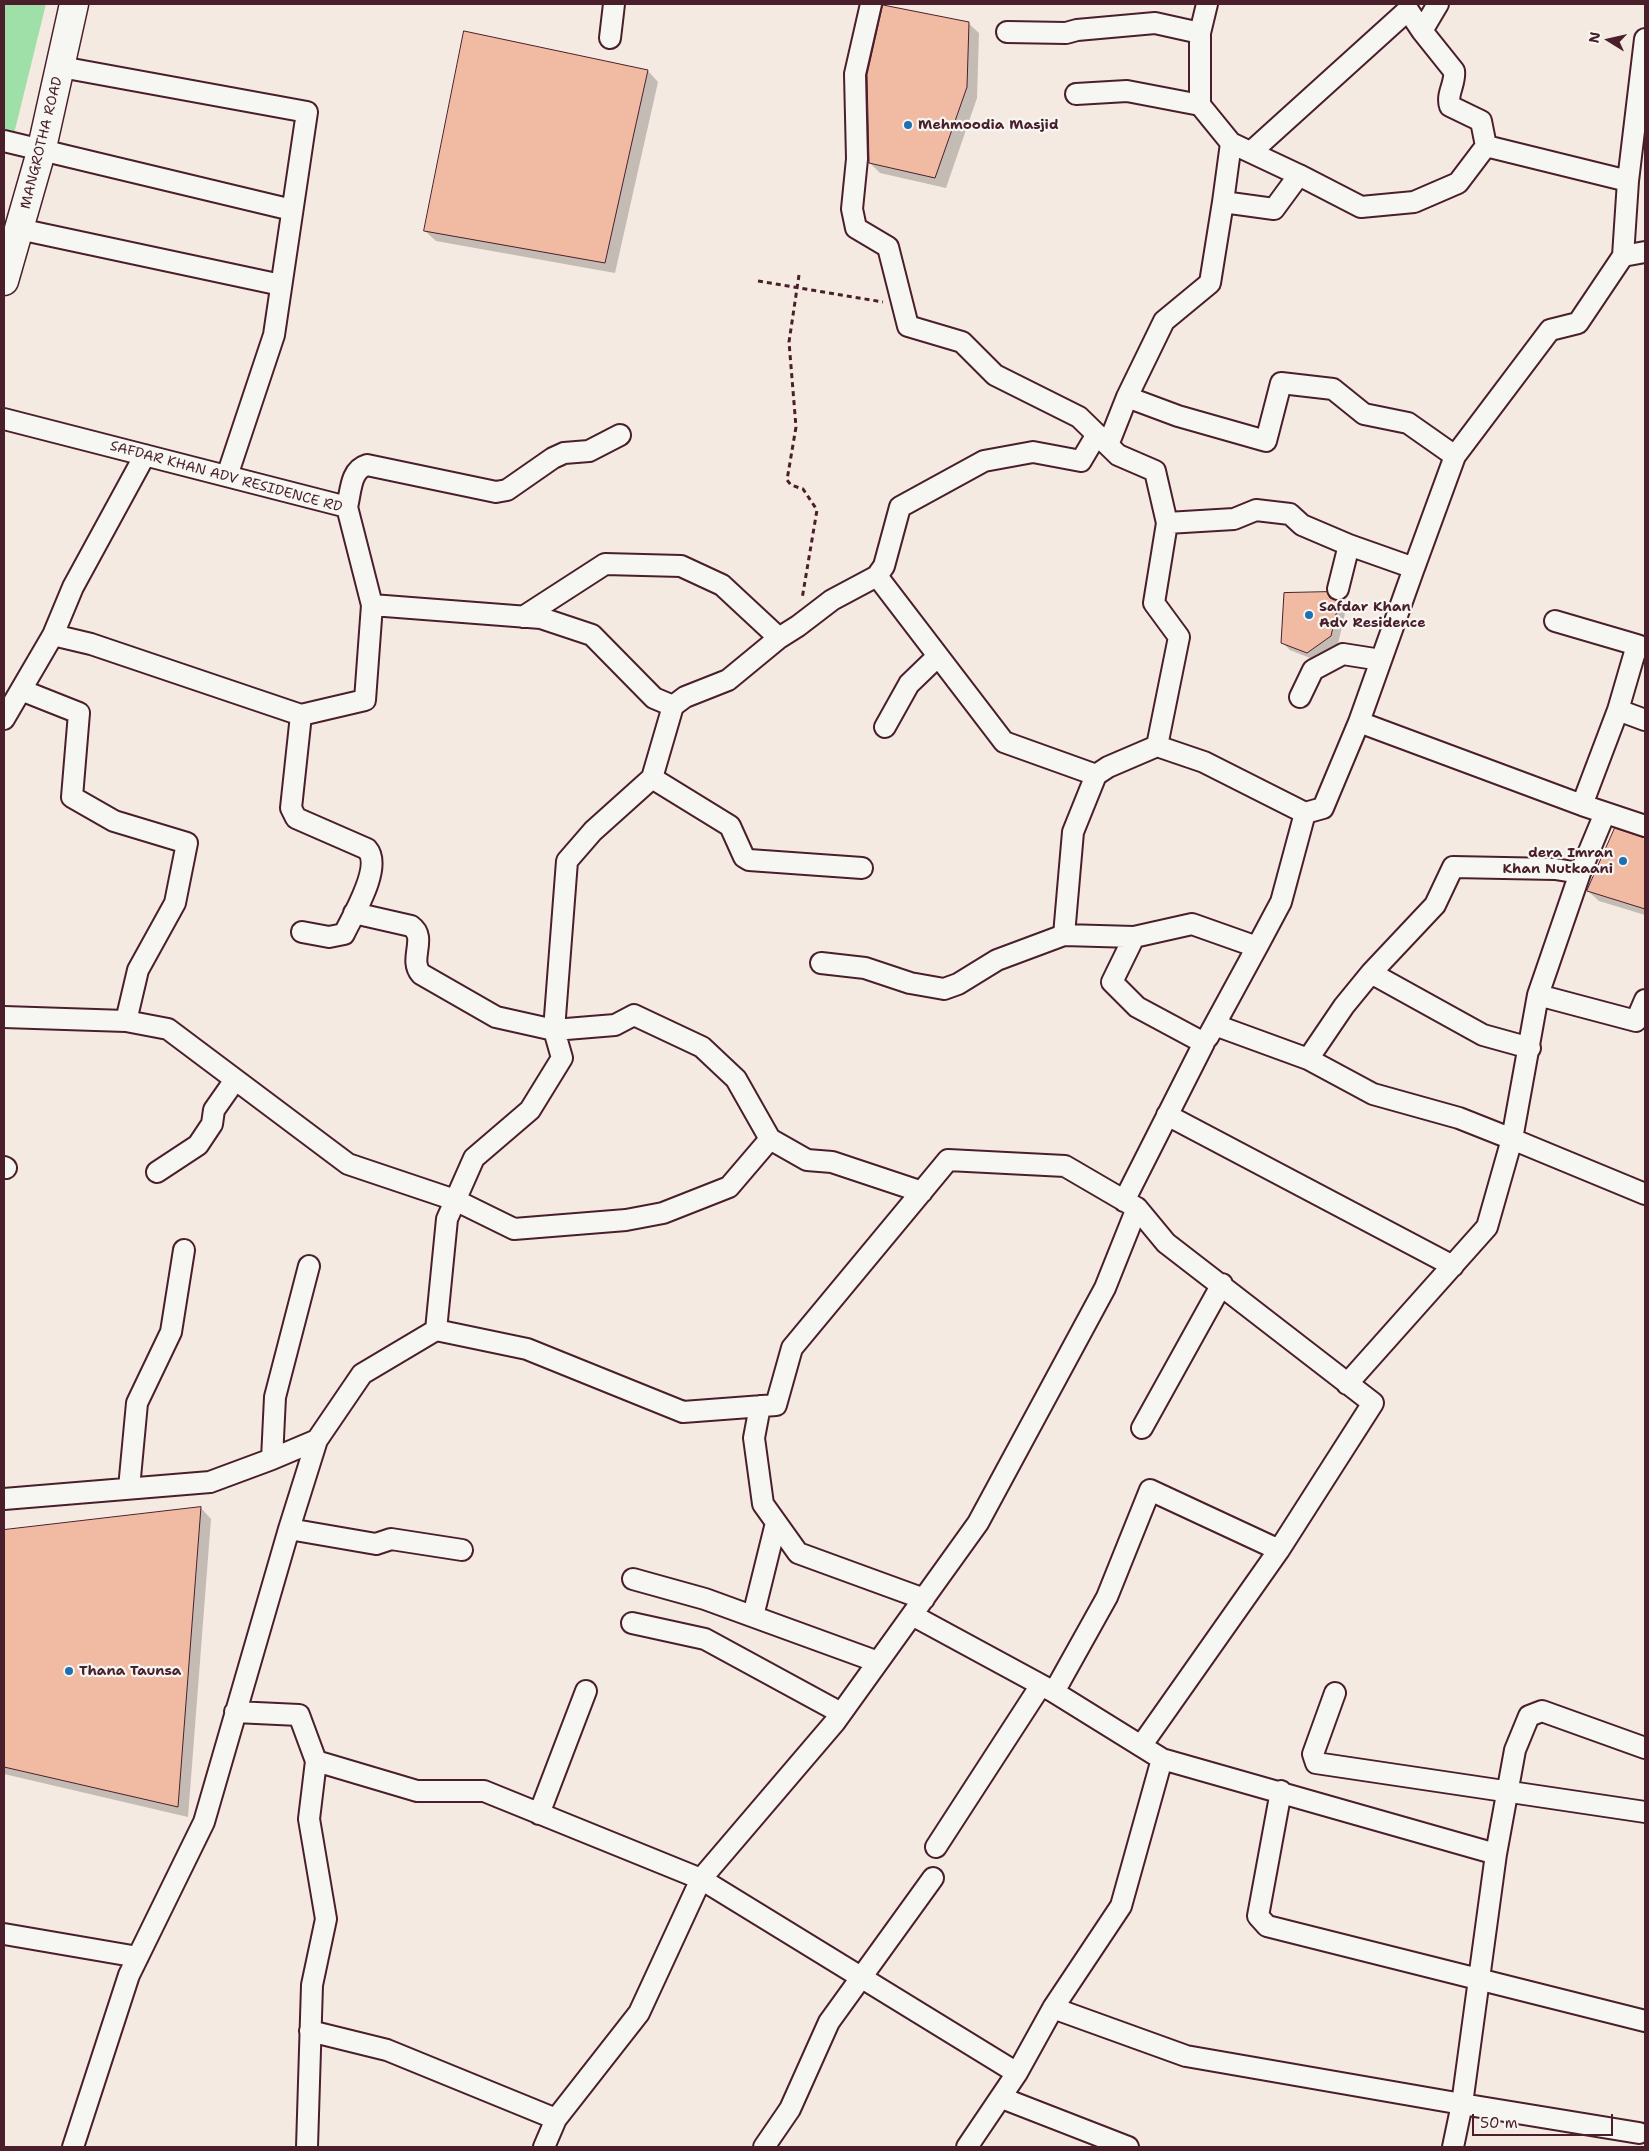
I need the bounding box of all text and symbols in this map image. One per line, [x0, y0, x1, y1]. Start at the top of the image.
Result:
north arrow [1584, 15, 1634, 65]
text: N [1584, 30, 1604, 44]
street label: MANGROTHA ROAD [17, 75, 67, 211]
place label: Mehmoodia Masjid [918, 117, 1059, 133]
marker: Mehmoodia Masjid [902, 119, 914, 131]
street label: SAFDAR KHAN ADV RESIDENCE RD [108, 438, 344, 516]
place label: Safdar Khan Adv Residence [1319, 599, 1426, 632]
marker: Safdar Khan Adv Residence [1303, 609, 1315, 621]
place label: dera Imran Khan Nutkaani [1503, 845, 1613, 878]
marker: dera Imran Khan Nutkaani [1617, 855, 1629, 867]
place label: Thana Taunsa [79, 1663, 181, 1679]
marker: Thana Taunsa [63, 1665, 75, 1677]
scale bar [1474, 2104, 1615, 2136]
text: 50 m [1480, 2113, 1518, 2133]

